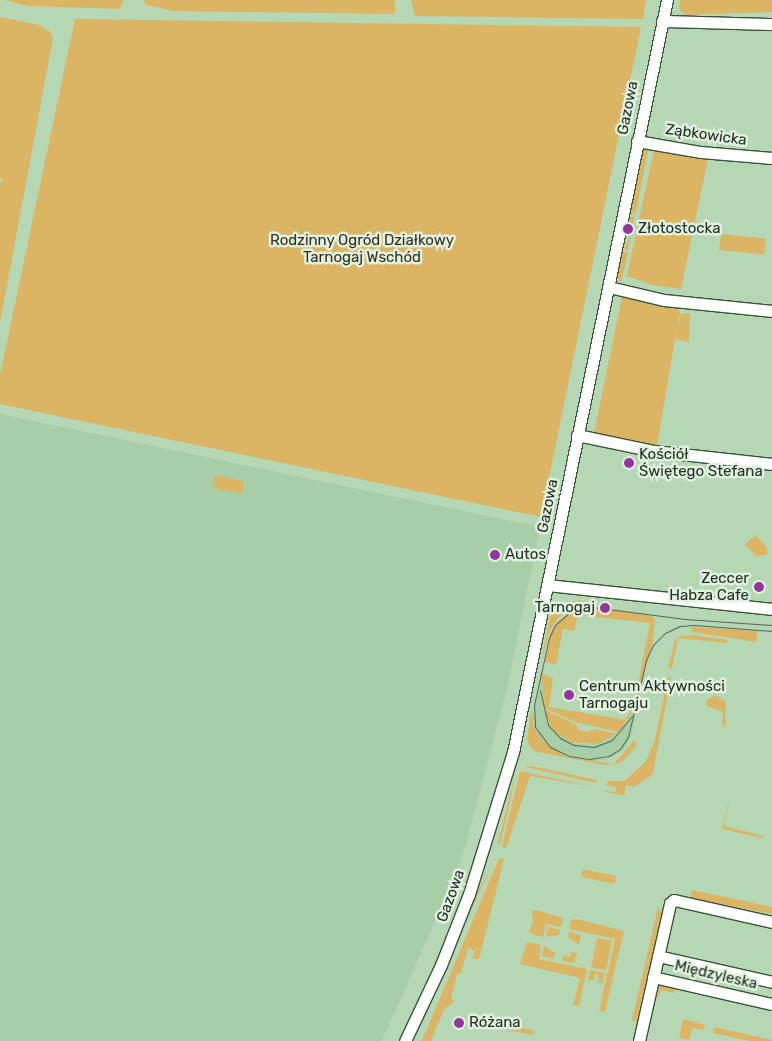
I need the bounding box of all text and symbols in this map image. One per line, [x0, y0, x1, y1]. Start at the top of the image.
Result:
street label: Gazowa [614, 80, 642, 136]
street label: Ząbkowicka [664, 120, 748, 150]
place label: Złotostocka [638, 220, 720, 238]
marker: Złotostocka [622, 223, 634, 235]
park label: Rodzinny Ogród Działkowy Tarnogaj Wschód [270, 231, 454, 266]
place label: Kościół Świętego Stefana [639, 445, 763, 480]
marker: Kościół Świętego Stefana [623, 457, 635, 469]
street label: Gazowa [534, 478, 562, 534]
place label: Autos [505, 546, 546, 564]
marker: Autos [489, 549, 501, 561]
place label: Zeccer Habza Cafe [669, 569, 749, 604]
marker: Zeccer Habza Cafe [753, 581, 765, 593]
place label: Tarnogaj [535, 599, 595, 617]
marker: Tarnogaj [599, 602, 611, 614]
place label: Centrum Aktywności Tarnogaju [579, 677, 725, 712]
marker: Centrum Aktywności Tarnogaju [563, 689, 575, 701]
street label: Gazowa [433, 867, 469, 925]
street label: Międzyleska [673, 957, 759, 993]
place label: Różana [469, 1014, 521, 1032]
marker: Różana [453, 1017, 465, 1029]

